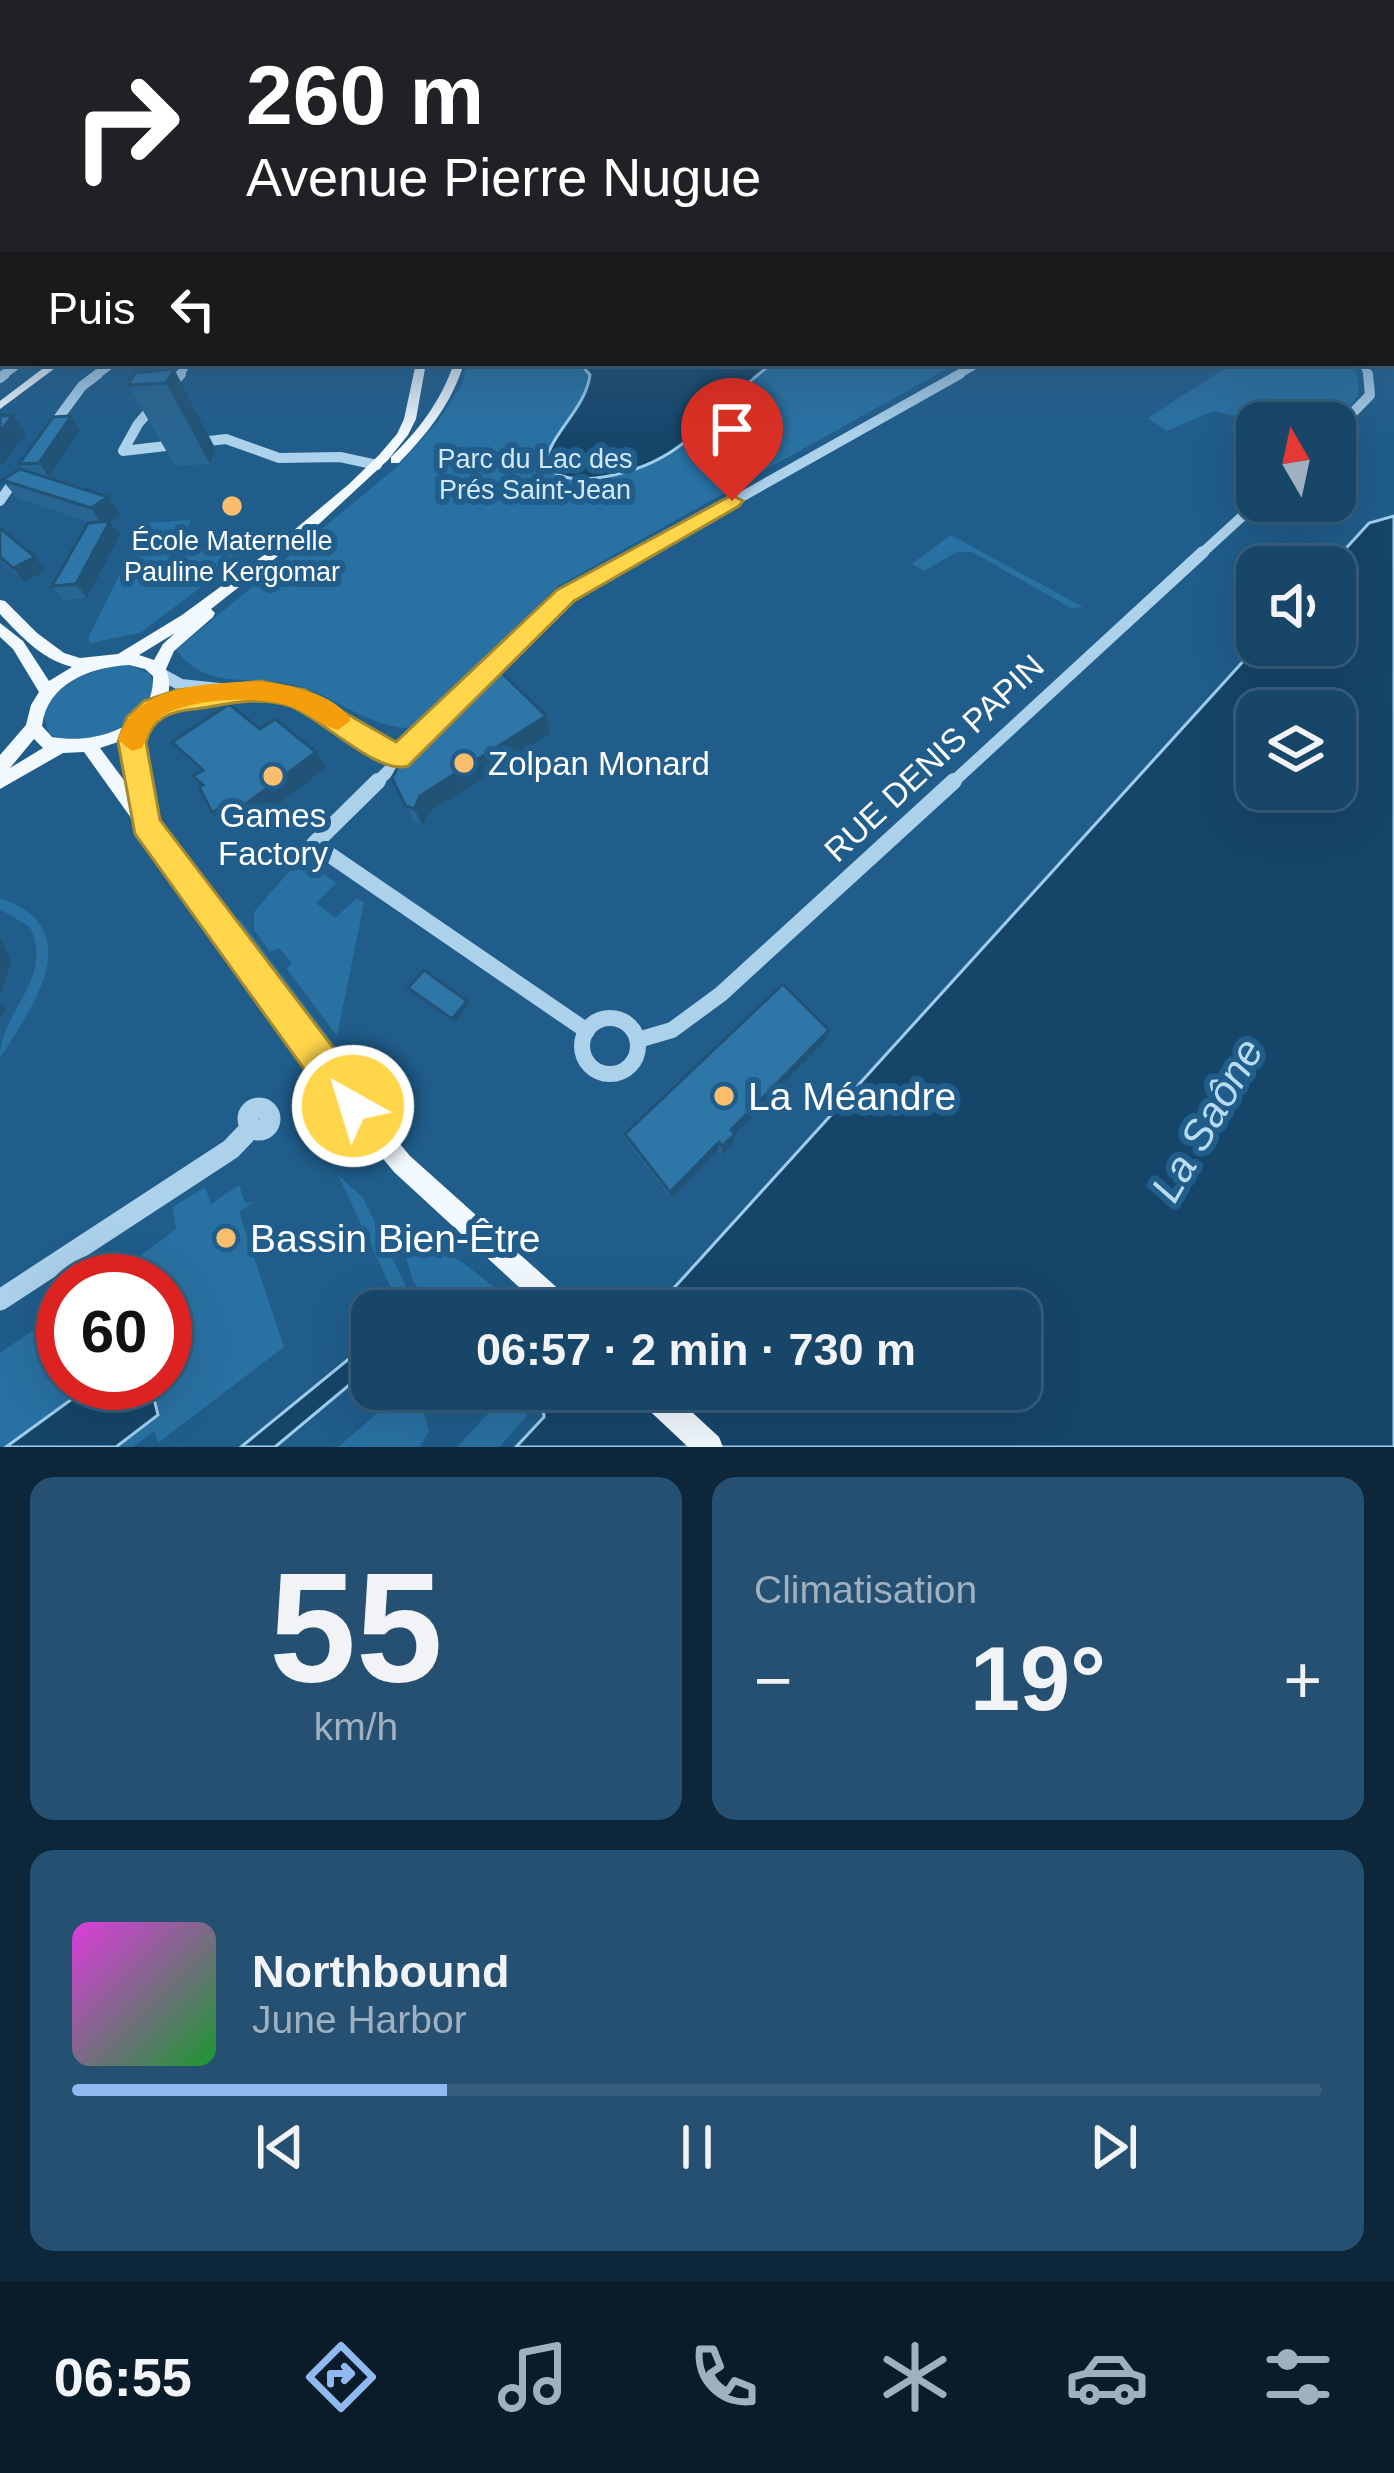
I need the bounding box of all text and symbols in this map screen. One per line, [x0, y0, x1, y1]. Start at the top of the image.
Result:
icon: right [48, 48, 204, 204]
text: 260 m [246, 48, 484, 142]
text: Avenue Pierre Nugue [246, 147, 761, 207]
icon: left [160, 276, 226, 342]
text: Puis [48, 283, 136, 334]
pin [681, 378, 783, 501]
icon: arrive [699, 396, 765, 462]
north arrow [1236, 402, 1356, 522]
map controls [1236, 402, 1356, 810]
park label: Parc du Lac des Prés Saint-Jean [437, 444, 633, 505]
marker: École Maternelle Pauline Kergomar [219, 493, 245, 519]
place label: École Maternelle Pauline Kergomar [124, 526, 340, 587]
button: sound [1236, 546, 1356, 666]
street label: RUE DENIS PAPIN [817, 647, 1051, 869]
button: layers [1236, 690, 1356, 810]
place label: Zolpan Monard [488, 745, 710, 782]
marker: Zolpan Monard [451, 750, 477, 776]
marker: Games Factory [260, 763, 286, 789]
place label: Games Factory [218, 797, 329, 872]
water label: La Saône [1142, 1030, 1272, 1210]
position arrow [290, 1043, 416, 1169]
place label: La Méandre [748, 1075, 956, 1118]
marker: La Méandre [711, 1083, 737, 1109]
place label: Bassin Bien-Être [250, 1217, 540, 1260]
marker: Bassin Bien-Être [213, 1225, 239, 1251]
speed limit sign: 60 [36, 1254, 192, 1410]
text: 06:57 · 2 min · 730 m [476, 1324, 916, 1375]
text: 55 [269, 1540, 443, 1714]
text: Climatisation [754, 1568, 977, 1611]
text: 19° [970, 1629, 1106, 1729]
text: − [754, 1643, 793, 1717]
text: + [1283, 1643, 1322, 1717]
text: km/h [314, 1705, 398, 1748]
text: Northbound [252, 1946, 509, 1997]
text: June Harbor [252, 1998, 467, 2041]
icon: previous [247, 2114, 313, 2180]
icon: pause [664, 2114, 730, 2180]
icon: next [1081, 2114, 1147, 2180]
icon: directions [299, 2335, 383, 2419]
icon: music [491, 2335, 575, 2419]
icon: phone [682, 2335, 766, 2419]
icon: climate [873, 2335, 957, 2419]
icon: car [1065, 2335, 1149, 2419]
icon: filters [1256, 2335, 1340, 2419]
text: 06:55 [54, 2347, 192, 2407]

